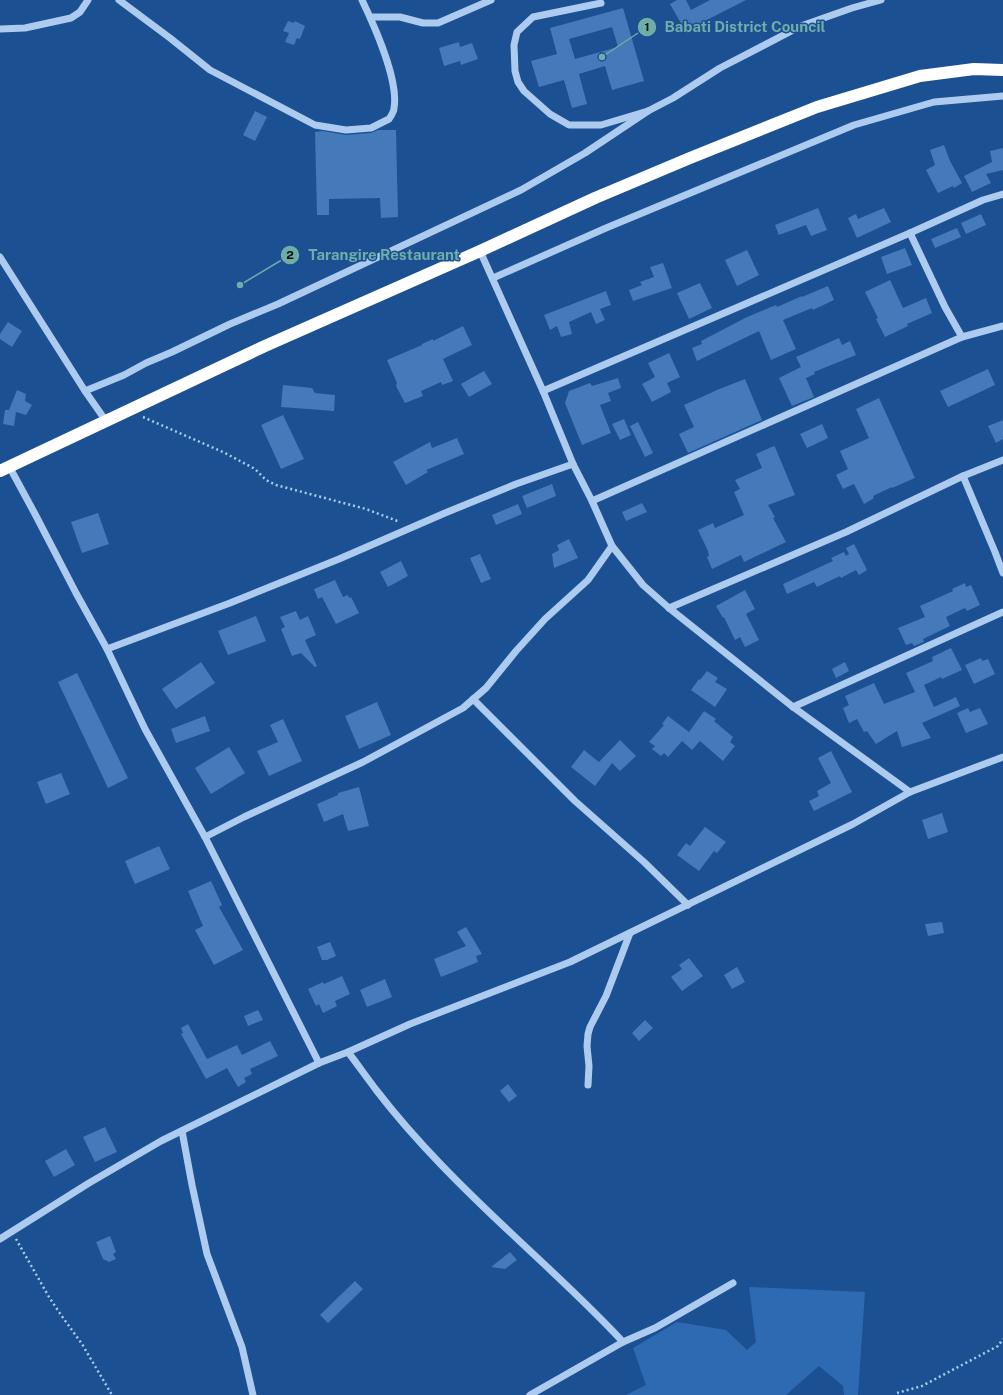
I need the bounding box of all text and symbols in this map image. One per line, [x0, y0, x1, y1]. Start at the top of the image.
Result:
callout: Babati District Council [637, 13, 834, 40]
text: Babati District Council [665, 18, 825, 35]
text: 1 [644, 20, 650, 34]
callout: Tarangire Restaurant [280, 242, 468, 269]
text: Tarangire Restaurant [308, 246, 460, 263]
text: 2 [286, 248, 294, 262]

